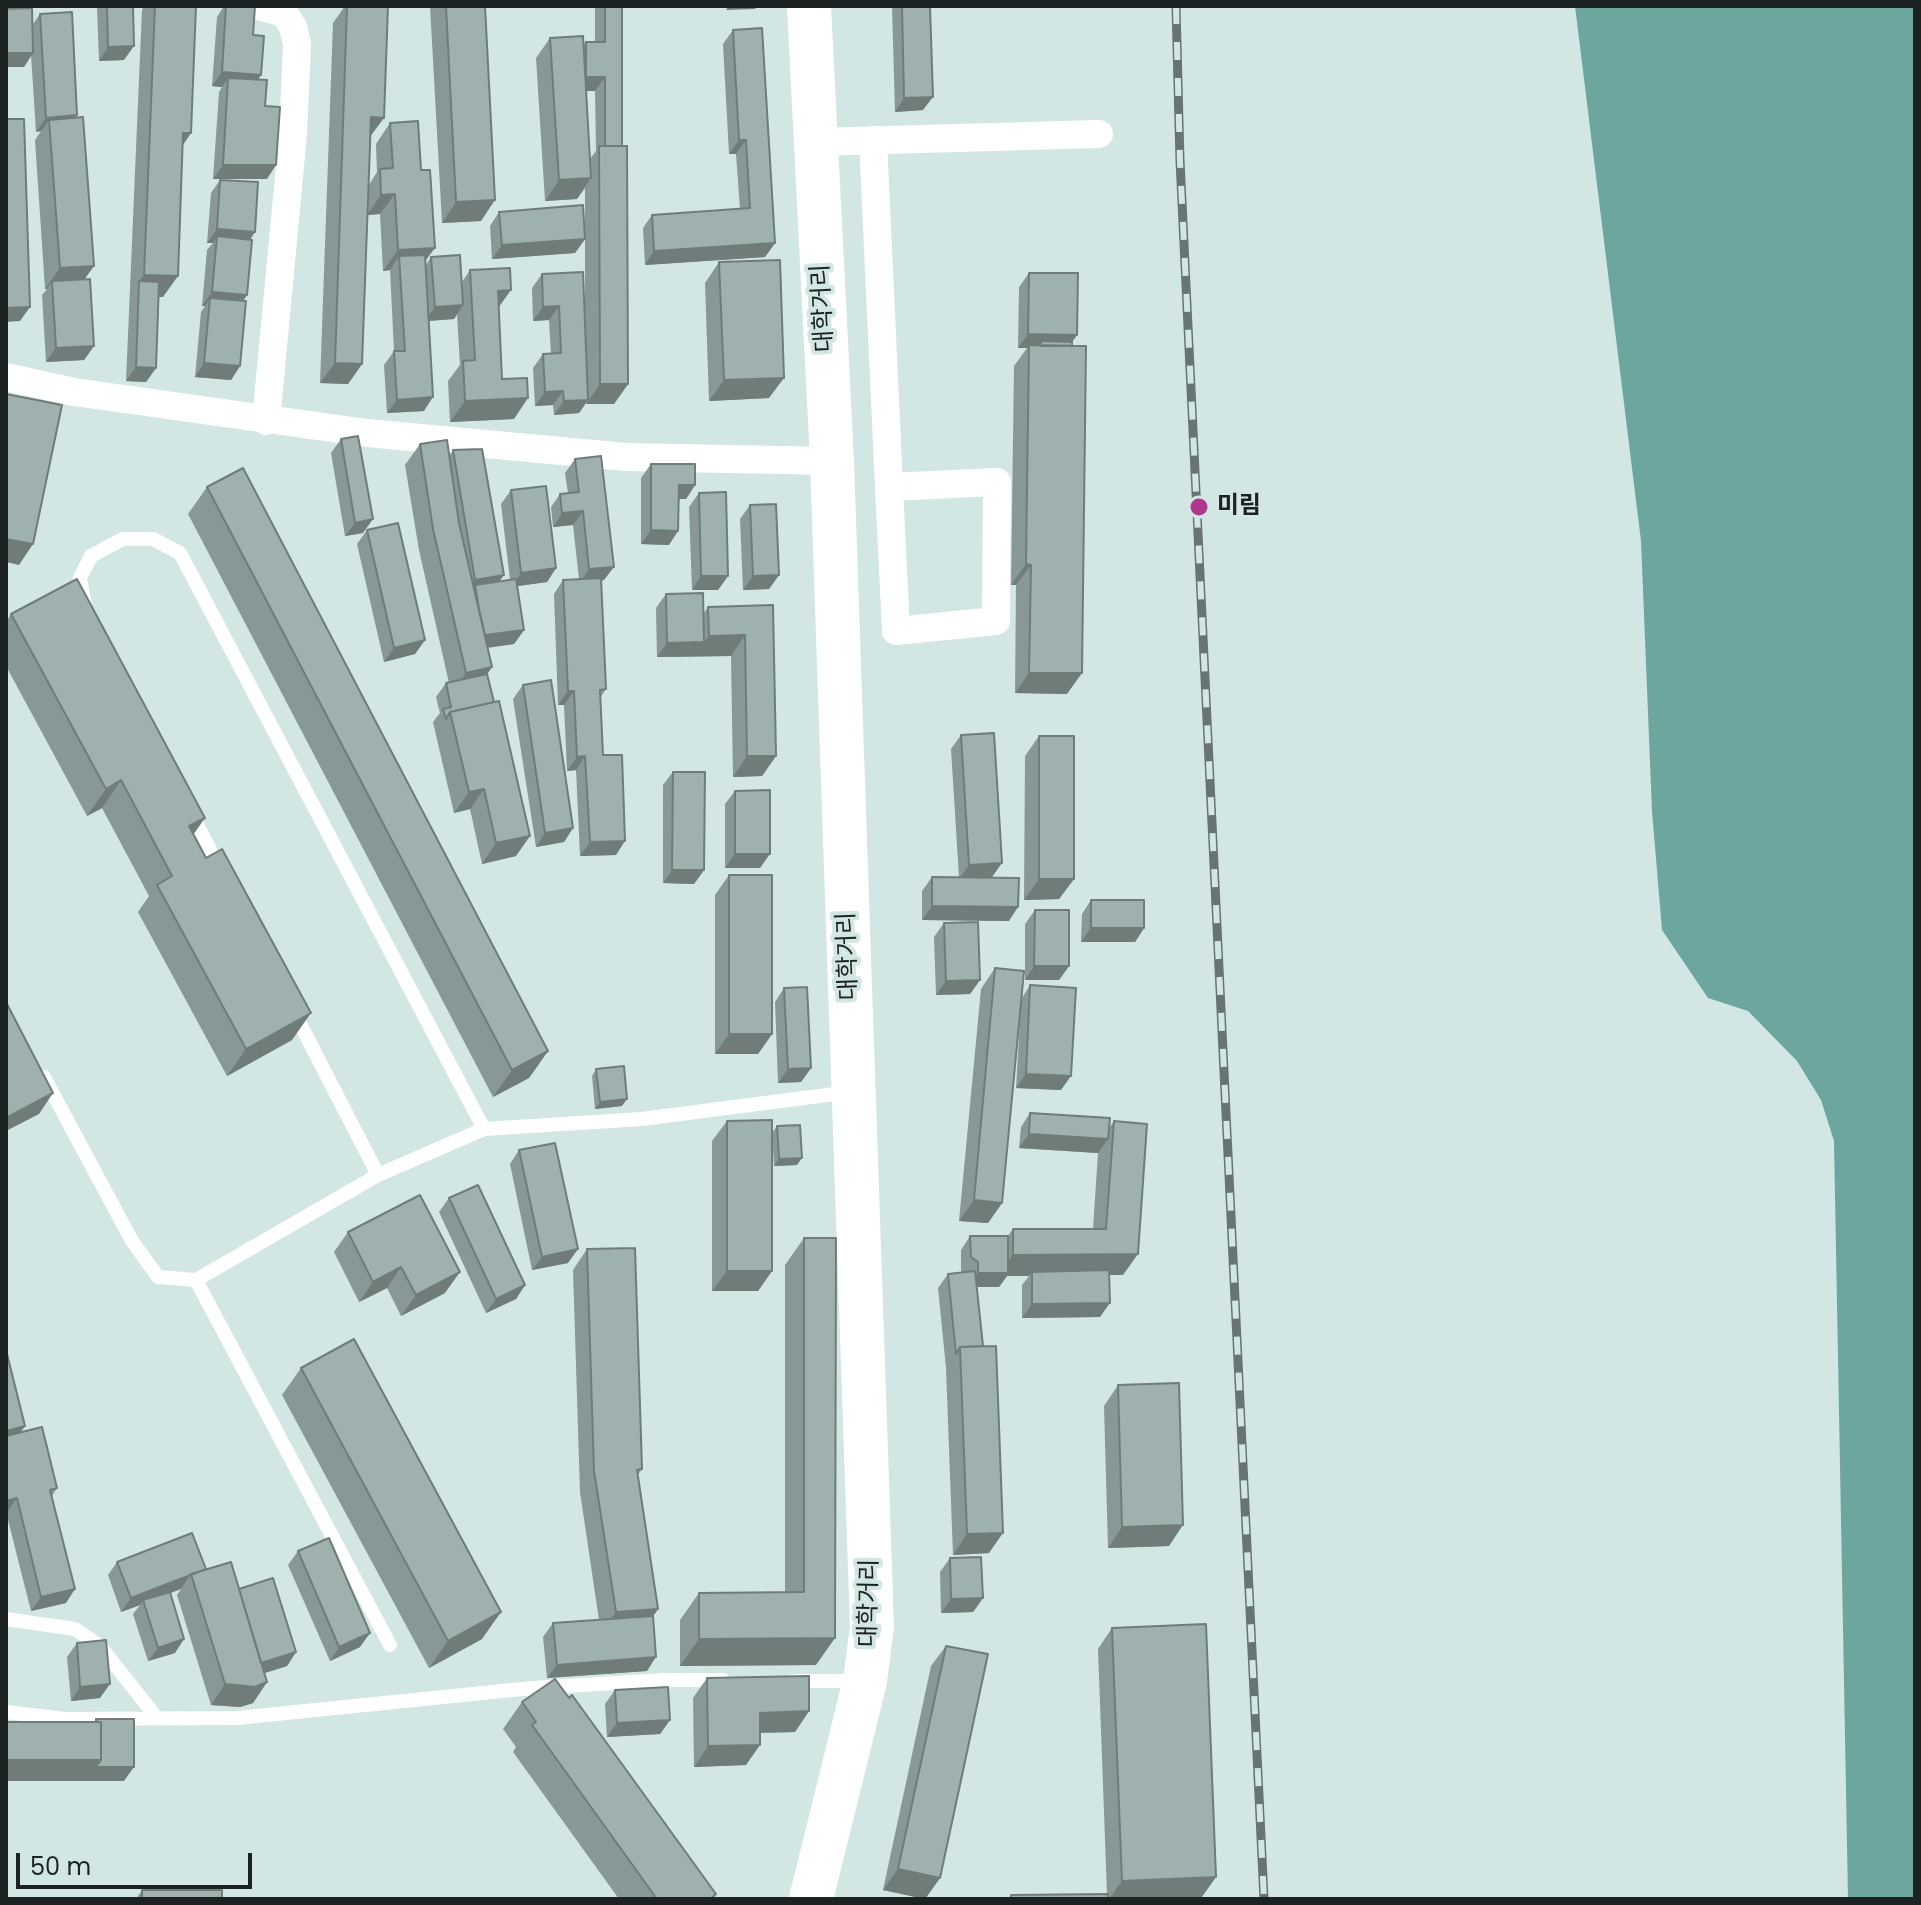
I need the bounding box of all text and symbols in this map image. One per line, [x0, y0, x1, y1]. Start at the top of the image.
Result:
street label: 대학거리 [807, 263, 841, 353]
place label: 미림 [1217, 493, 1261, 521]
marker: 미림 [1188, 496, 1210, 518]
street label: 대학거리 [833, 911, 865, 1001]
street label: 대학거리 [855, 1559, 885, 1647]
scale bar [20, 1837, 256, 1887]
text: 50 m [30, 1850, 91, 1883]

